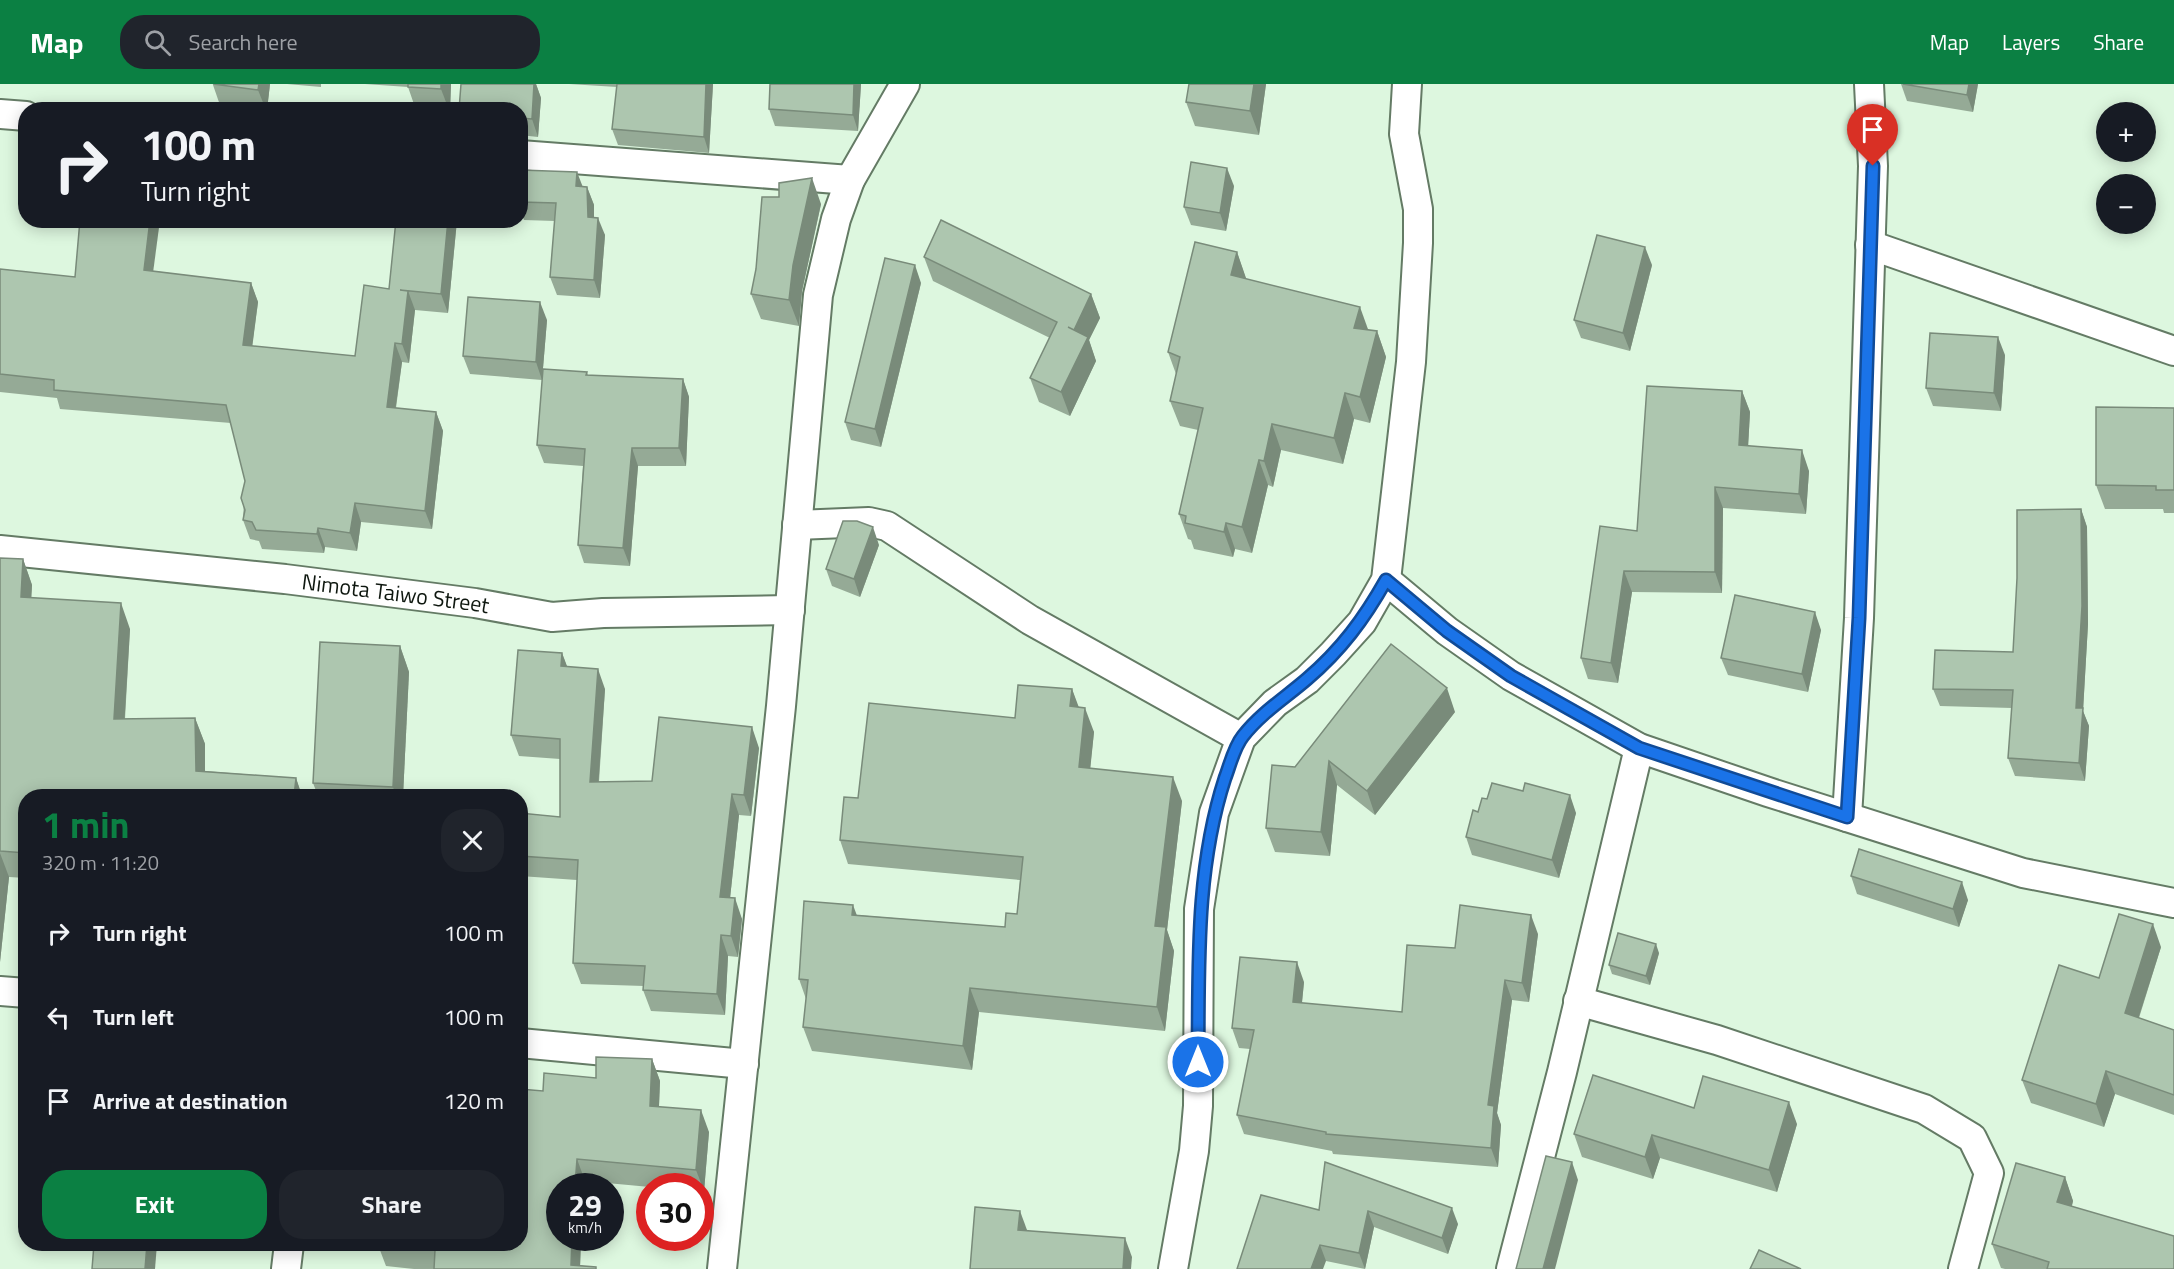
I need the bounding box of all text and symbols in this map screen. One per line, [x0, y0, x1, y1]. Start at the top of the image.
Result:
search box [120, 15, 540, 69]
text: Map [30, 21, 84, 64]
text: Search here [189, 25, 298, 59]
icon: search [141, 26, 174, 59]
text: Map [1930, 26, 1969, 58]
text: Layers [2002, 26, 2060, 58]
text: Share [2093, 26, 2144, 58]
map controls [2096, 102, 2156, 234]
button: + [2096, 102, 2156, 162]
pin [1847, 104, 1898, 166]
text: 100 m [141, 112, 256, 176]
icon: arrive [1856, 113, 1889, 146]
icon: right [42, 126, 120, 204]
text: Turn right [141, 170, 250, 211]
button: − [2096, 174, 2156, 234]
street label: Nimota Taiwo Street [300, 564, 492, 622]
text: 1 min [42, 797, 129, 852]
button: close [441, 809, 504, 872]
text: 320 m · 11:20 [42, 847, 159, 878]
text: Turn right [93, 916, 187, 950]
text: 100 m [444, 916, 504, 950]
icon: right [42, 917, 75, 950]
text: Turn left [93, 1000, 174, 1034]
text: 100 m [444, 1000, 504, 1034]
icon: left [42, 1001, 75, 1034]
position arrow [1166, 1030, 1230, 1094]
text: Arrive at destination [93, 1084, 288, 1118]
text: 120 m [444, 1084, 504, 1118]
icon: arrive [42, 1085, 75, 1118]
button: Exit [42, 1170, 267, 1239]
button: Share [279, 1170, 504, 1239]
speed limit sign: 30 [636, 1173, 714, 1251]
text: 29 [568, 1182, 602, 1228]
text: km/h [568, 1216, 602, 1239]

